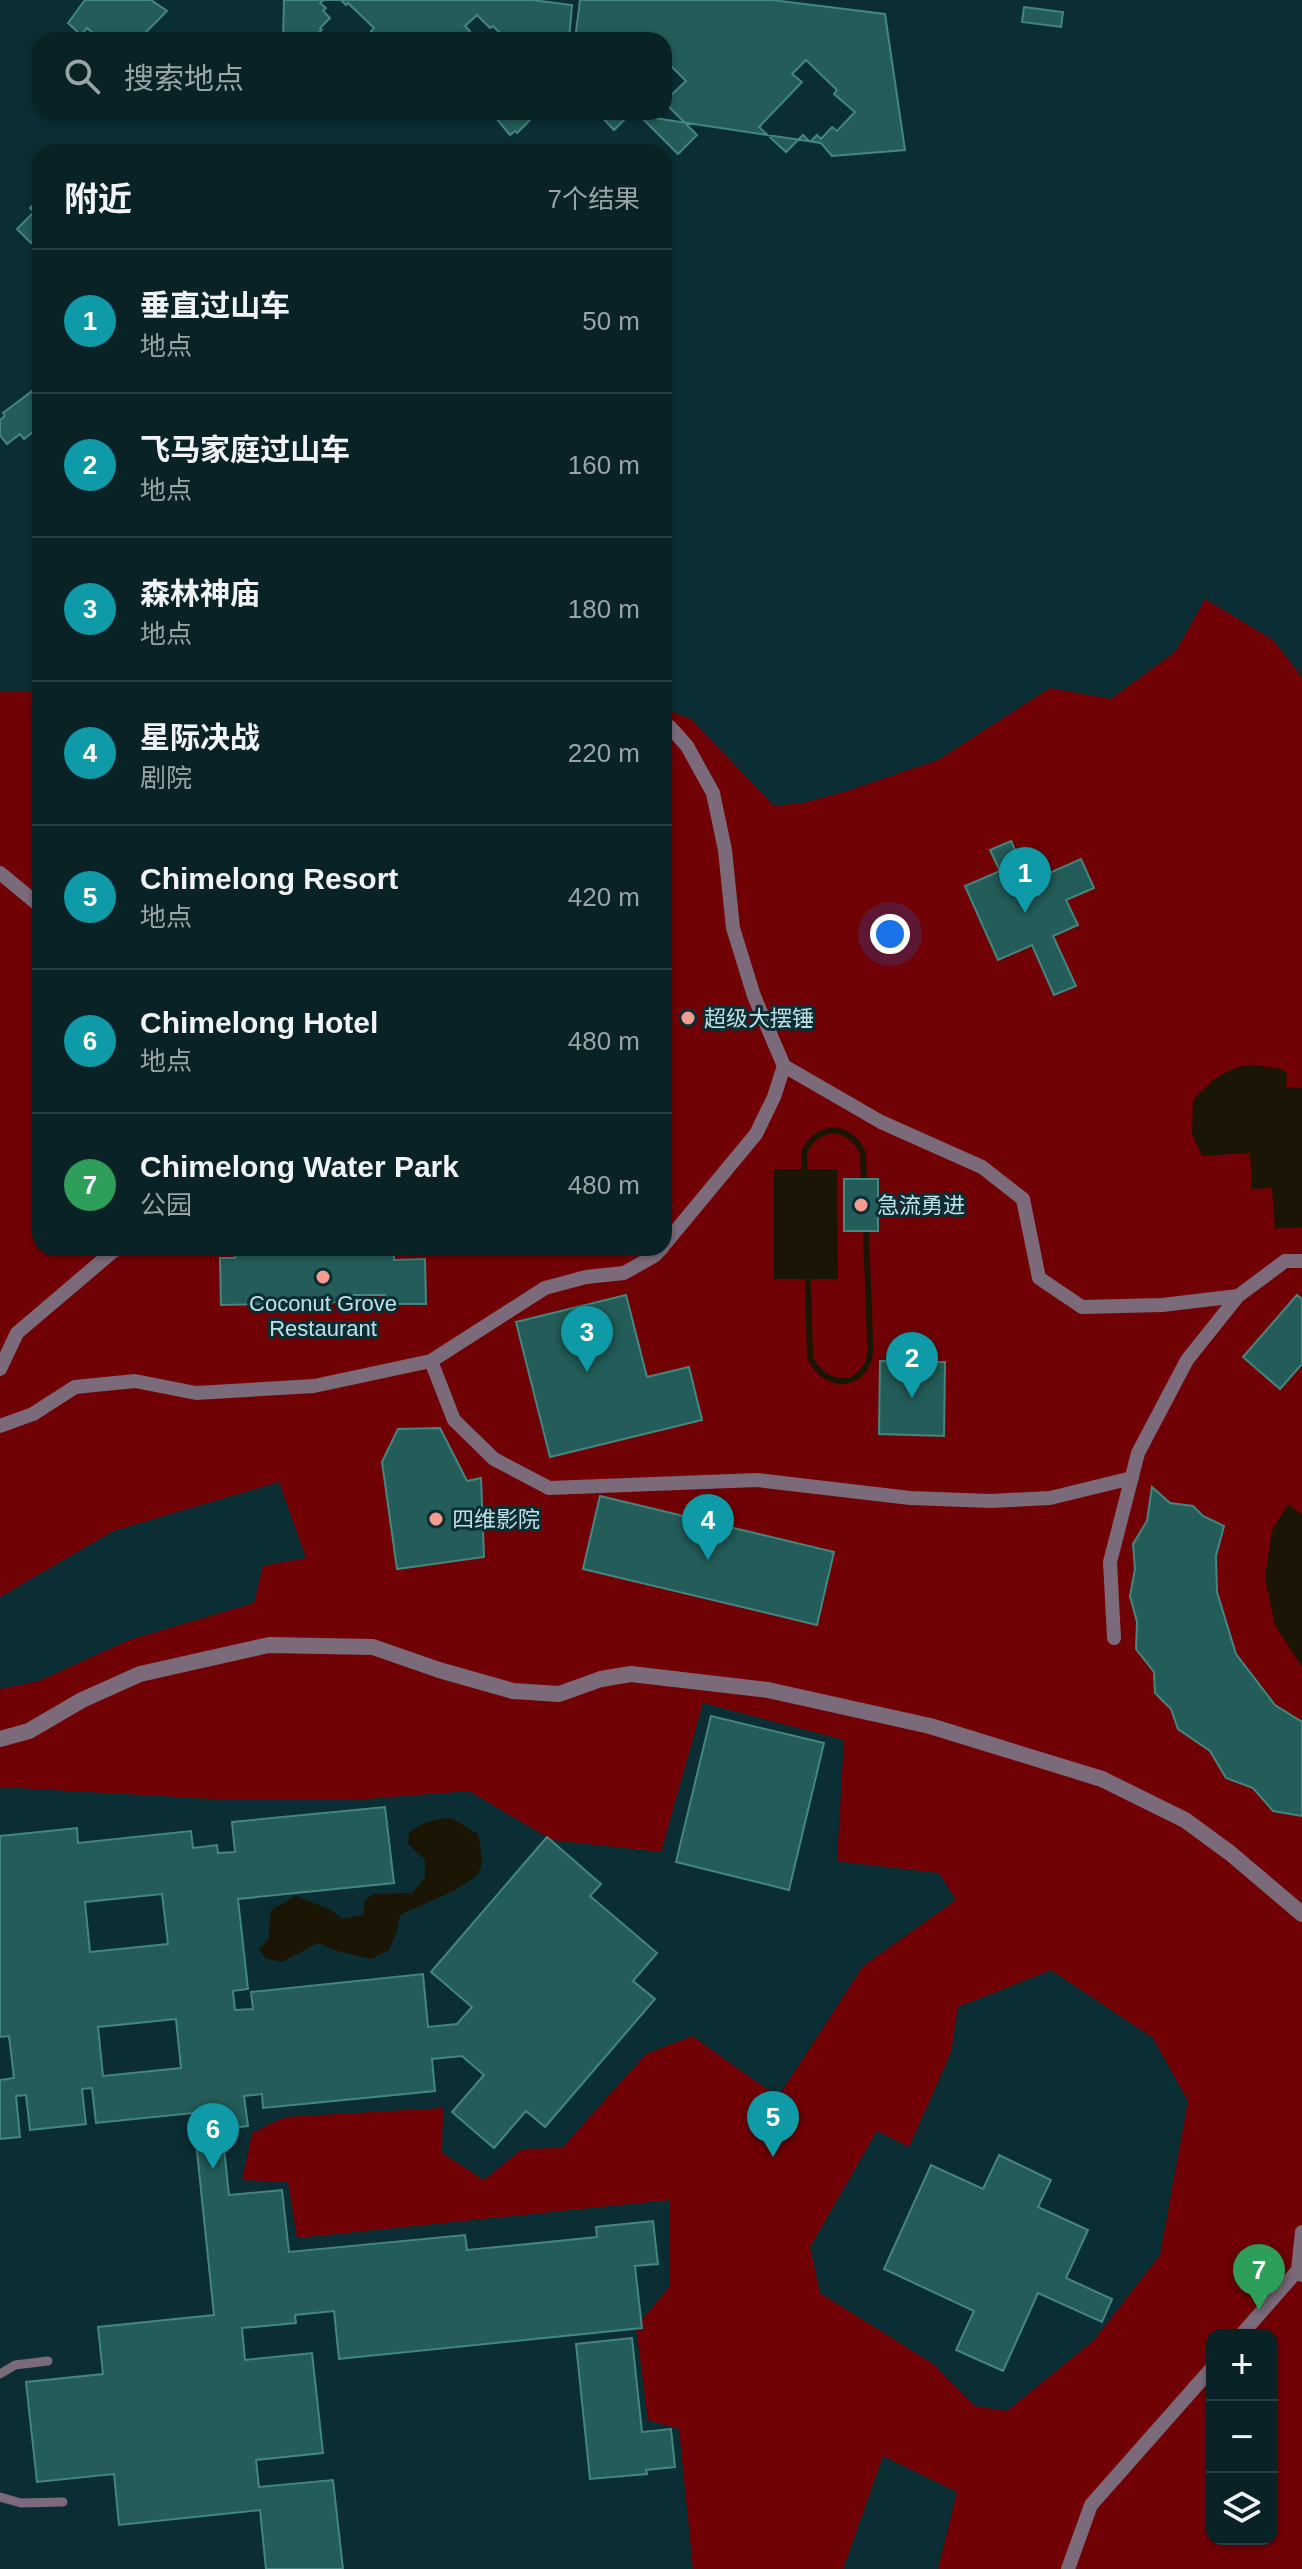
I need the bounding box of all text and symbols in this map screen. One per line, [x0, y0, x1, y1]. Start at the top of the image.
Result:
search box [32, 32, 672, 120]
icon: search [60, 54, 104, 98]
text: 搜索地点 [124, 62, 244, 95]
text: 附近 [64, 180, 132, 218]
text: 7个结果 [548, 184, 640, 214]
text: 垂直过山车 [140, 289, 290, 322]
text: 1 [83, 306, 97, 336]
text: 50 m [582, 306, 640, 336]
text: 地点 [140, 331, 192, 361]
text: 飞马家庭过山车 [140, 433, 350, 466]
text: 2 [83, 450, 97, 480]
text: 160 m [568, 450, 640, 480]
text: 地点 [140, 475, 192, 505]
text: 森林神庙 [140, 577, 260, 610]
text: 3 [83, 594, 97, 624]
text: 180 m [568, 594, 640, 624]
text: 地点 [140, 619, 192, 649]
text: 星际决战 [140, 721, 260, 754]
text: 4 [83, 738, 97, 768]
text: 220 m [568, 738, 640, 768]
text: 剧院 [140, 763, 192, 793]
pin: 1 [999, 847, 1051, 913]
text: Chimelong Resort [140, 862, 398, 895]
text: 5 [83, 882, 97, 912]
text: 420 m [568, 882, 640, 912]
text: 地点 [140, 902, 192, 932]
your location [870, 914, 910, 954]
text: Chimelong Hotel [140, 1006, 378, 1039]
place label: 超级大摆锤 [704, 1006, 814, 1031]
marker: 超级大摆锤 [679, 1009, 697, 1027]
text: 6 [83, 1026, 97, 1056]
text: 480 m [568, 1026, 640, 1056]
text: 地点 [140, 1046, 192, 1076]
text: Chimelong Water Park [140, 1150, 459, 1183]
text: 7 [83, 1170, 97, 1200]
text: 480 m [568, 1170, 640, 1200]
text: 公园 [140, 1190, 192, 1220]
place label: 急流勇进 [877, 1193, 965, 1218]
marker: 急流勇进 [852, 1196, 870, 1214]
marker: Coconut Grove Restaurant [314, 1268, 332, 1286]
place label: Coconut Grove Restaurant [249, 1291, 397, 1341]
pin: 3 [561, 1306, 613, 1372]
pin: 2 [886, 1332, 938, 1398]
pin: 4 [682, 1494, 734, 1560]
place label: 四维影院 [452, 1507, 540, 1532]
marker: 四维影院 [427, 1510, 445, 1528]
pin: 5 [747, 2091, 799, 2157]
pin: 6 [187, 2103, 239, 2169]
pin: 7 [1233, 2244, 1285, 2310]
map controls [1206, 2329, 1278, 2545]
button: + [1206, 2329, 1278, 2401]
button: − [1206, 2401, 1278, 2473]
button: layers [1206, 2473, 1278, 2545]

